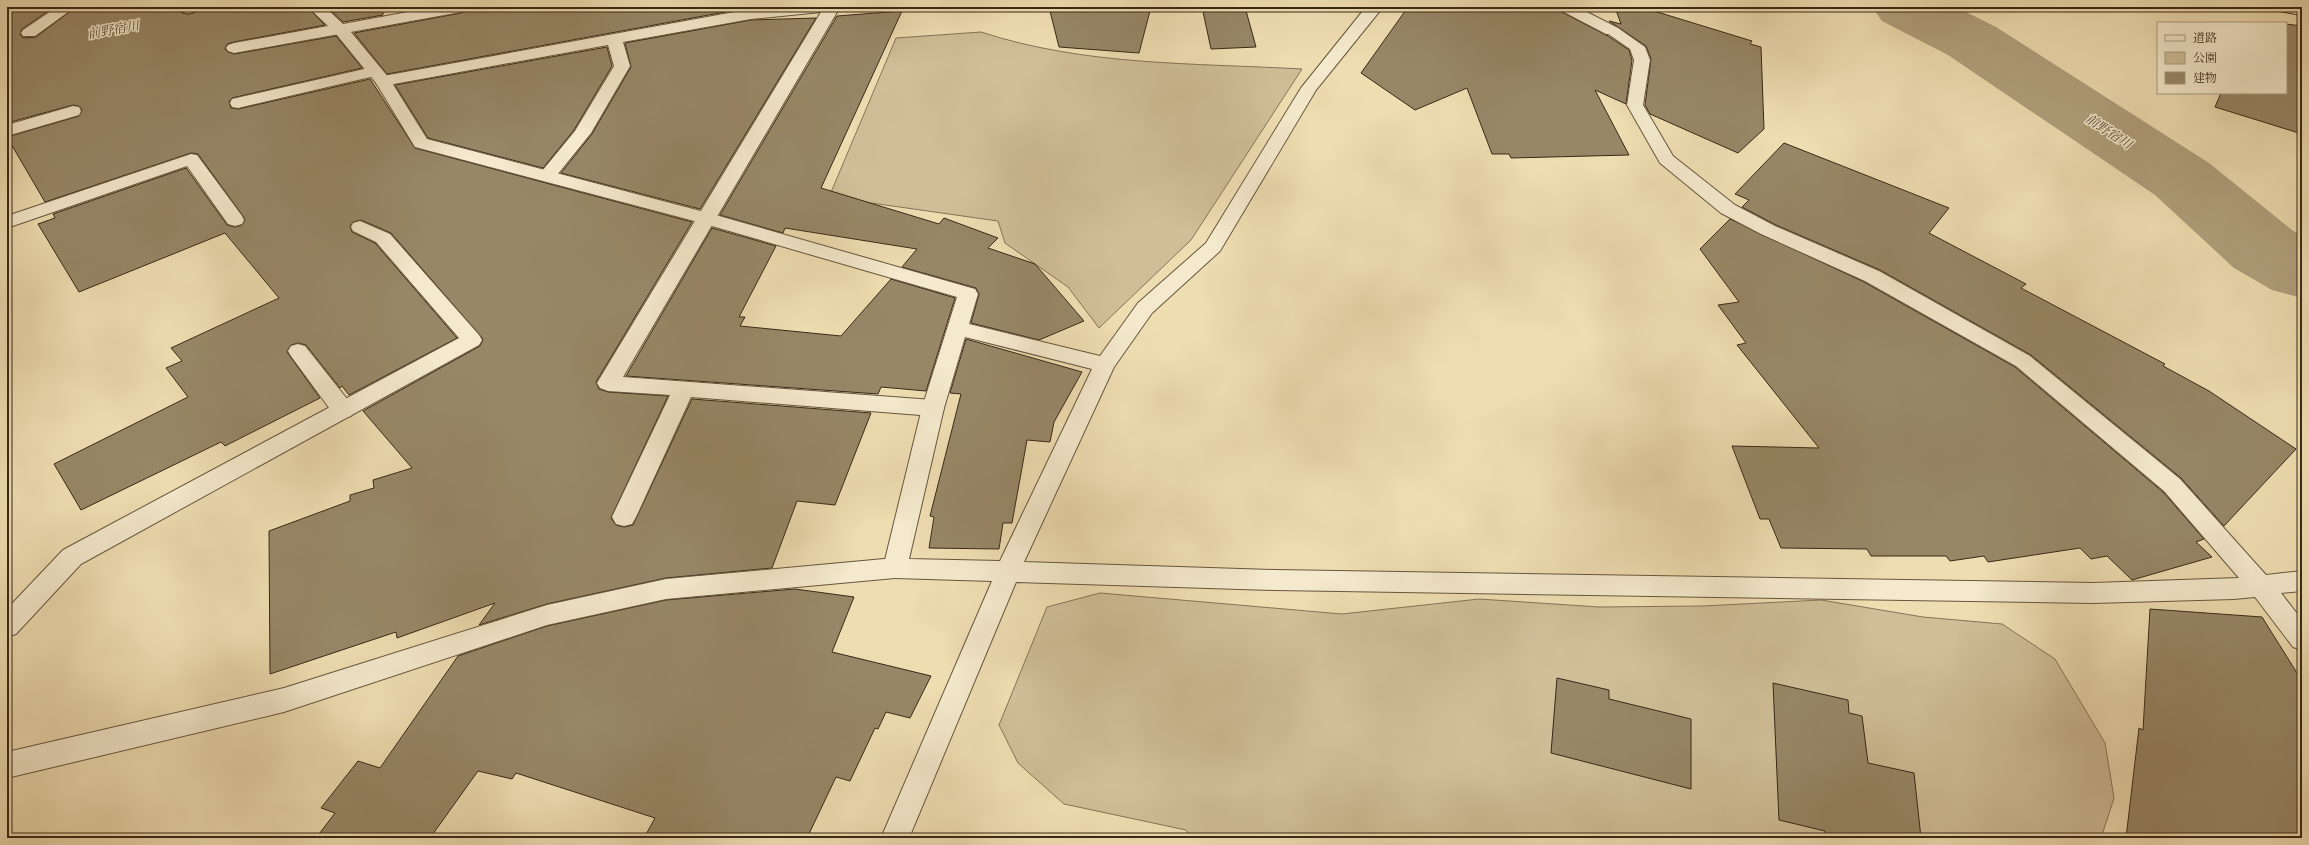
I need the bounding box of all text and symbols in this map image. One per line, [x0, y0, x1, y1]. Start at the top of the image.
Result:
water label: 前野宿川 [86, 17, 142, 44]
legend [2157, 22, 2287, 94]
text: 道路 [2193, 31, 2217, 47]
text: 公園 [2193, 51, 2217, 67]
text: 建物 [2193, 71, 2217, 87]
water label: 前野宿川 [2081, 111, 2136, 155]

